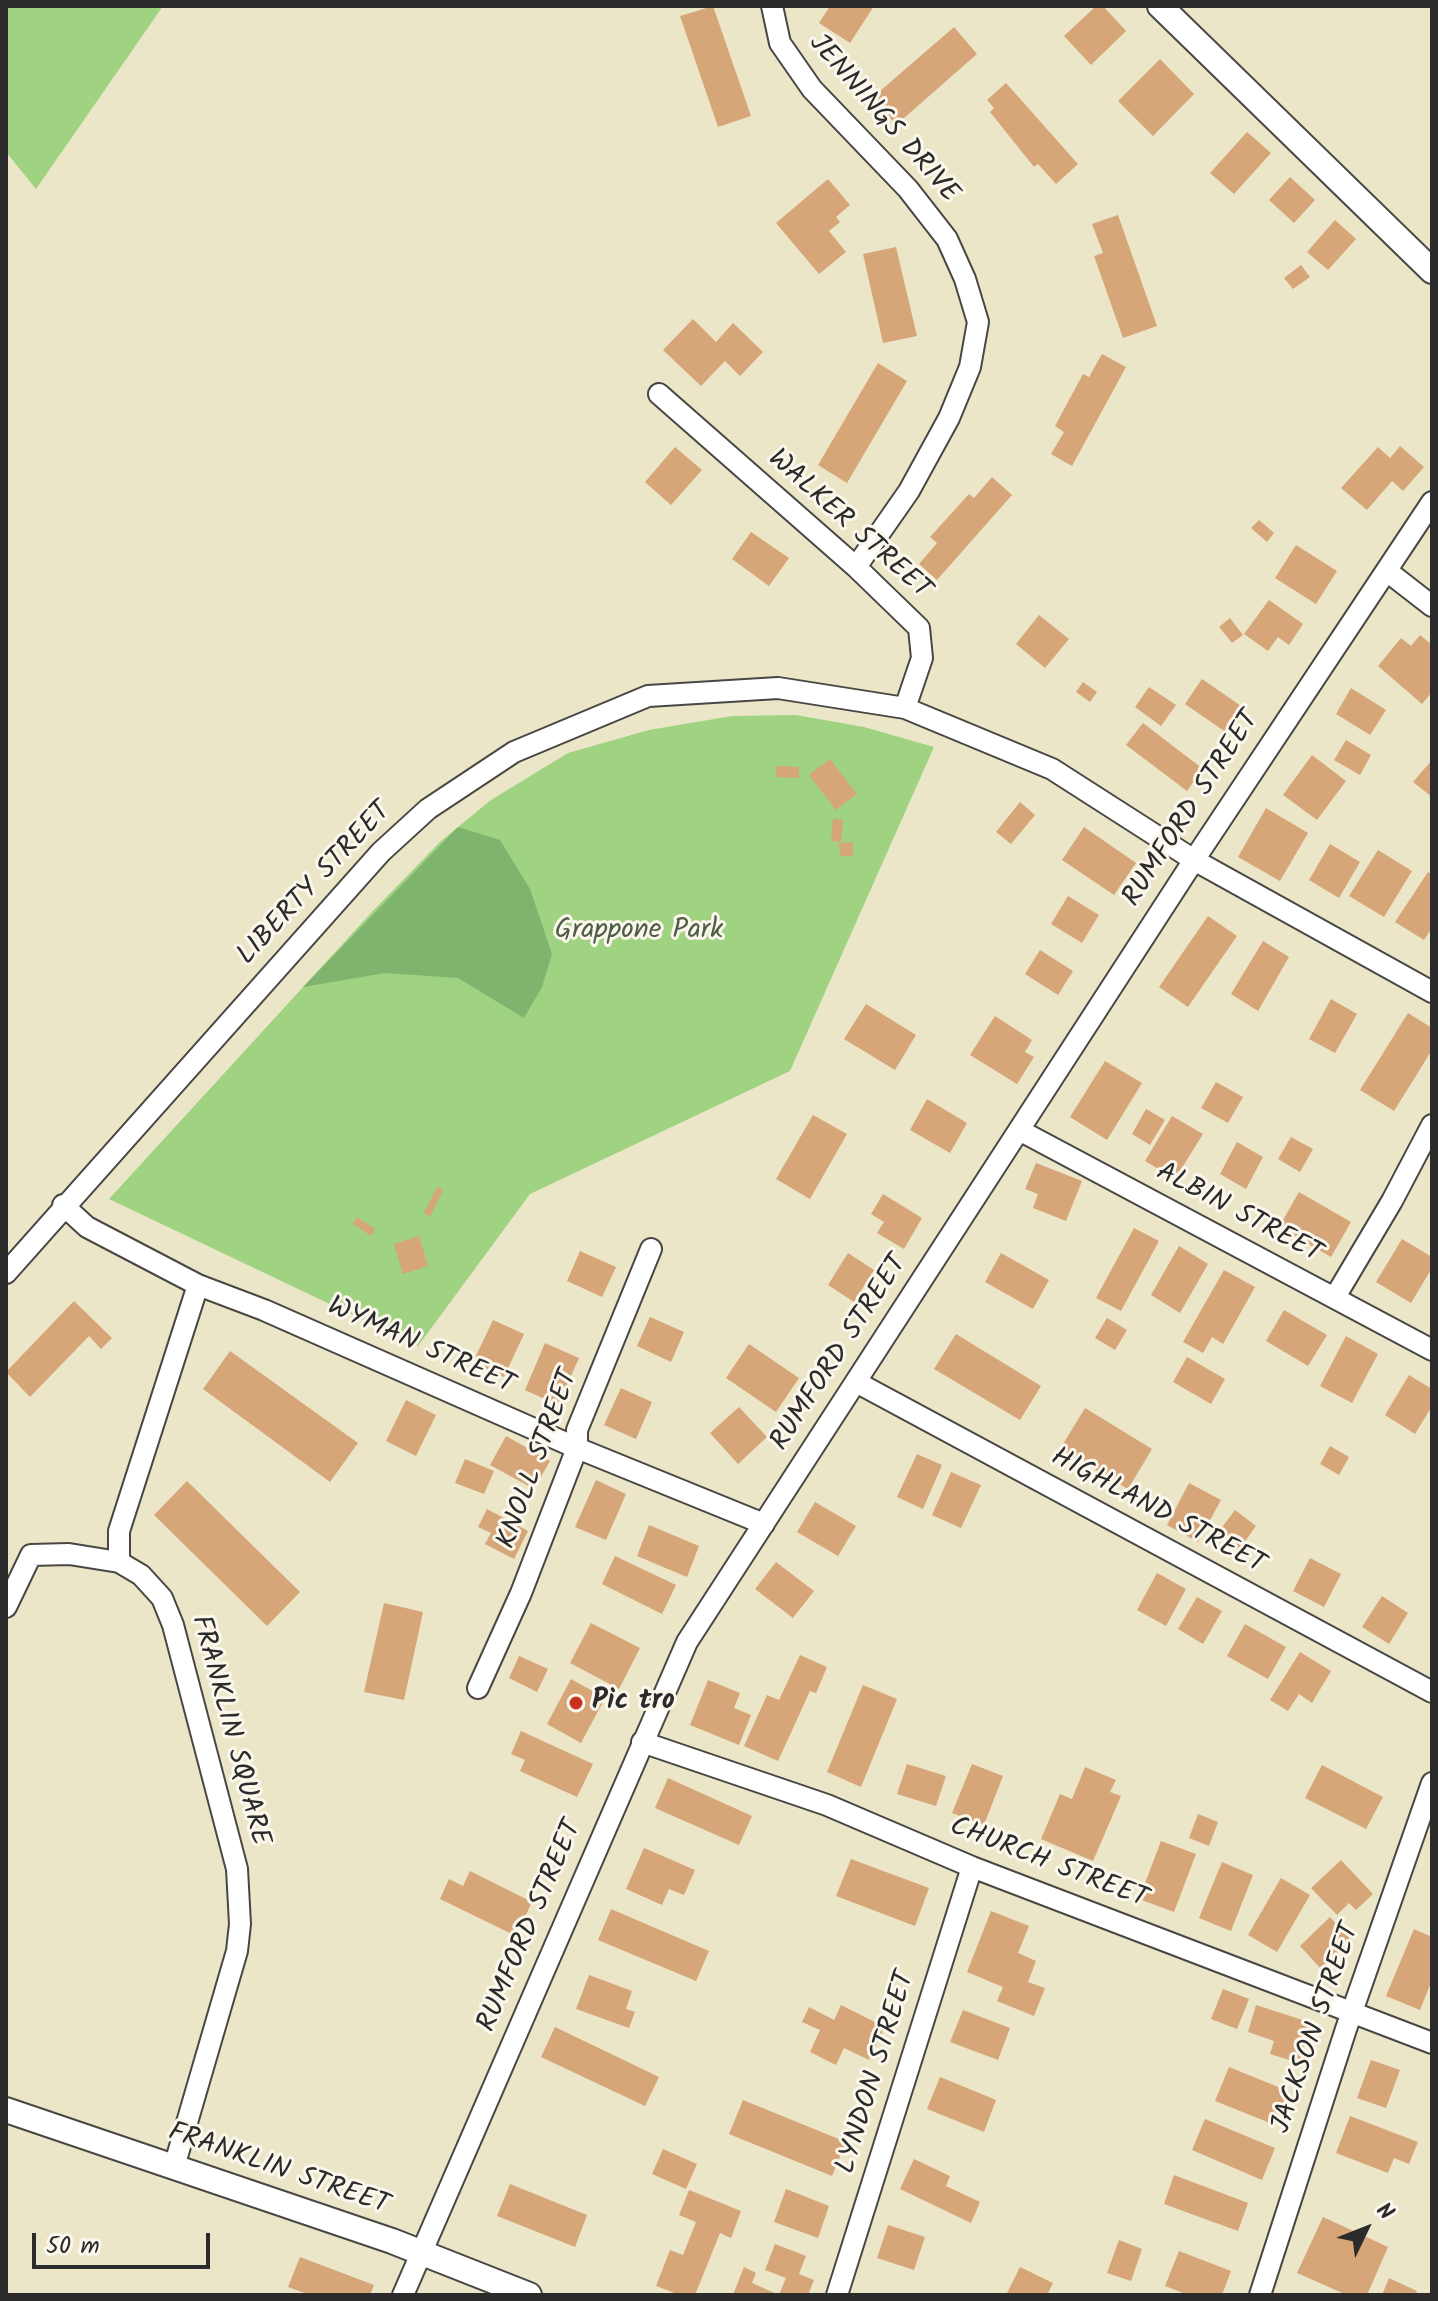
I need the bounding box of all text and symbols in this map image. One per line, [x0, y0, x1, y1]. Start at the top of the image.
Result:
street label: JENNINGS DRIVE [800, 29, 964, 211]
street label: WALKER STREET [759, 444, 937, 608]
street label: RUMFORD STREET [1117, 706, 1269, 914]
street label: LIBERTY STREET [232, 796, 400, 974]
park label: Grappone Park [555, 915, 723, 949]
street label: ALBIN STREET [1149, 1157, 1327, 1273]
street label: RUMFORD STREET [765, 1250, 917, 1458]
street label: WYMAN STREET [321, 1292, 519, 1404]
street label: KNOLL STREET [492, 1366, 588, 1554]
street label: HIGHLAND STREET [1044, 1442, 1270, 1584]
street label: FRANKLIN SQUARE [181, 1612, 275, 1850]
place label: Pic tro [592, 1686, 675, 1720]
marker: Pic tro [567, 1694, 585, 1712]
street label: CHURCH STREET [944, 1812, 1152, 1918]
street label: RUMFORD STREET [472, 1816, 592, 2038]
street label: JACKSON STREET [1266, 1920, 1370, 2138]
street label: LYNDON STREET [831, 1968, 925, 2178]
street label: FRANKLIN STREET [163, 2117, 393, 2225]
north arrow [1326, 2189, 1406, 2269]
text: N [1366, 2195, 1401, 2229]
scale bar [36, 2217, 214, 2267]
text: 50 m [46, 2227, 100, 2266]

